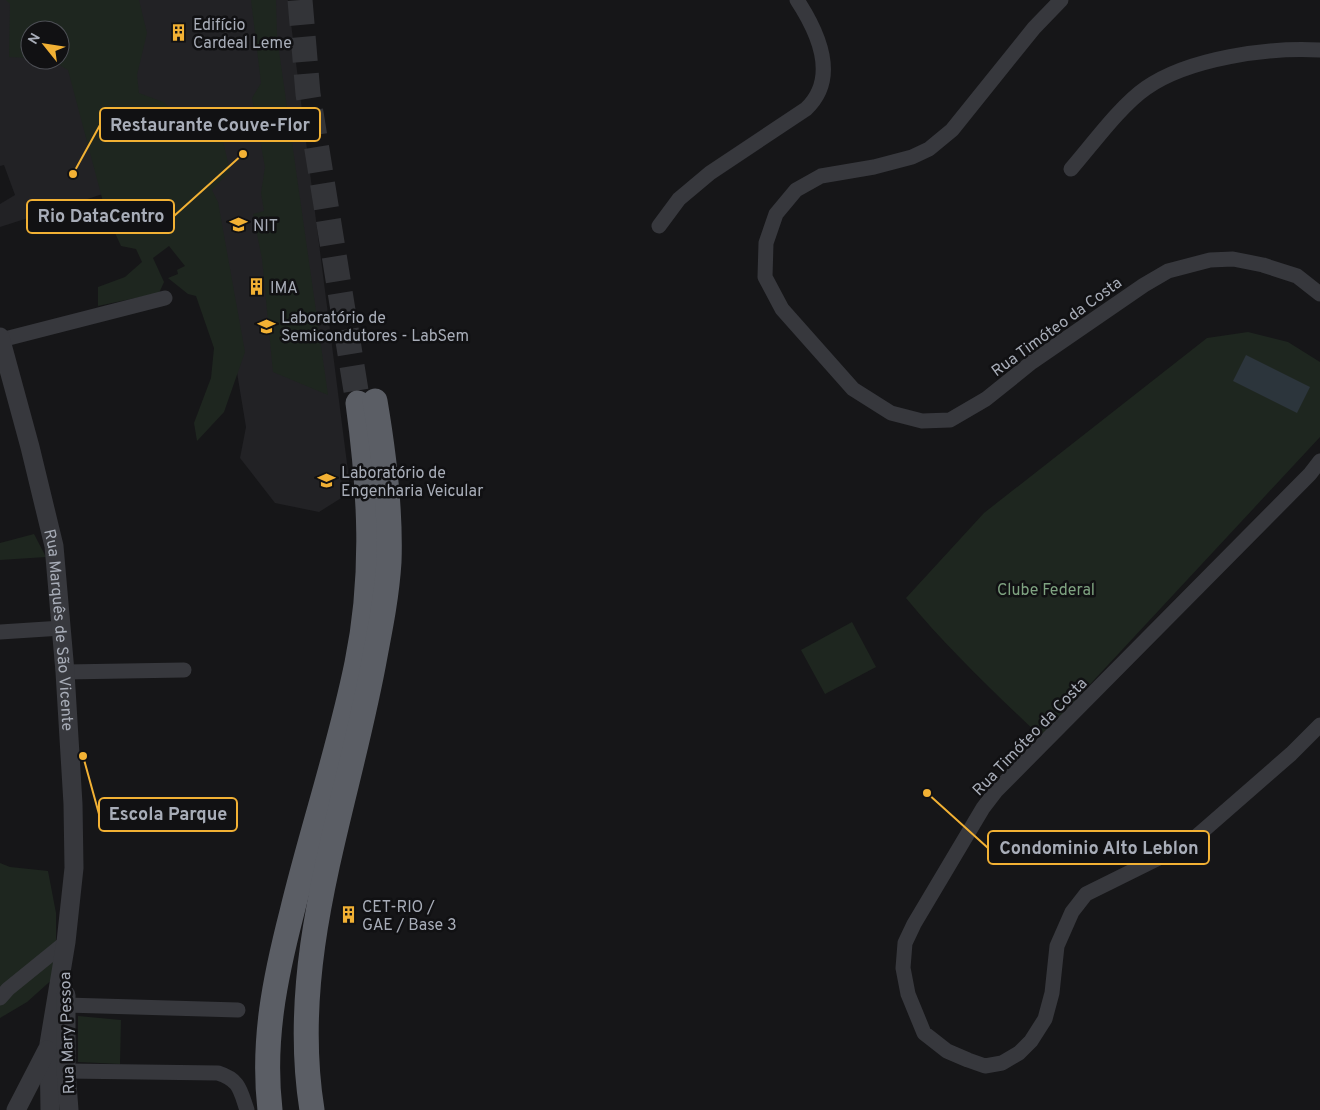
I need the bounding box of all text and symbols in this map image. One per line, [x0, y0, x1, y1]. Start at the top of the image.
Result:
place label: Edifício Cardeal Leme [193, 16, 292, 54]
north arrow [20, 20, 70, 70]
building icon: Edifício Cardeal Leme [169, 23, 189, 43]
text: N [25, 31, 45, 48]
callout: Restaurante Couve-Flor [100, 108, 320, 141]
text: Restaurante Couve-Flor [110, 115, 311, 138]
callout: Rio DataCentro [27, 200, 174, 233]
text: Rio DataCentro [38, 206, 164, 229]
school or university icon: NIT [229, 215, 249, 235]
place label: NIT [253, 217, 278, 237]
street label: Rua Timóteo da Costa [988, 273, 1126, 382]
building icon: IMA [246, 277, 266, 297]
place label: IMA [270, 279, 298, 299]
place label: Laboratório de Semicondutores - LabSem [281, 309, 469, 347]
school or university icon: Laboratório de Semicondutores - LabSem [257, 316, 277, 336]
place label: Laboratório de Engenharia Veicular [341, 464, 483, 502]
school or university icon: Laboratório de Engenharia Veicular [317, 471, 337, 491]
street label: Rua Marquês de São Vicente [38, 527, 77, 732]
park label: Clube Federal [997, 581, 1095, 601]
street label: Rua Timóteo da Costa [969, 674, 1092, 801]
callout: Escola Parque [99, 798, 237, 831]
text: Escola Parque [109, 804, 227, 827]
callout: Condominio Alto Leblon [988, 831, 1209, 864]
text: Condominio Alto Leblon [999, 838, 1199, 861]
place label: CET-RIO / GAE / Base 3 [362, 898, 457, 936]
building icon: CET-RIO / GAE / Base 3 [338, 905, 358, 925]
street label: Rua Mary Pessoa [56, 971, 80, 1094]

